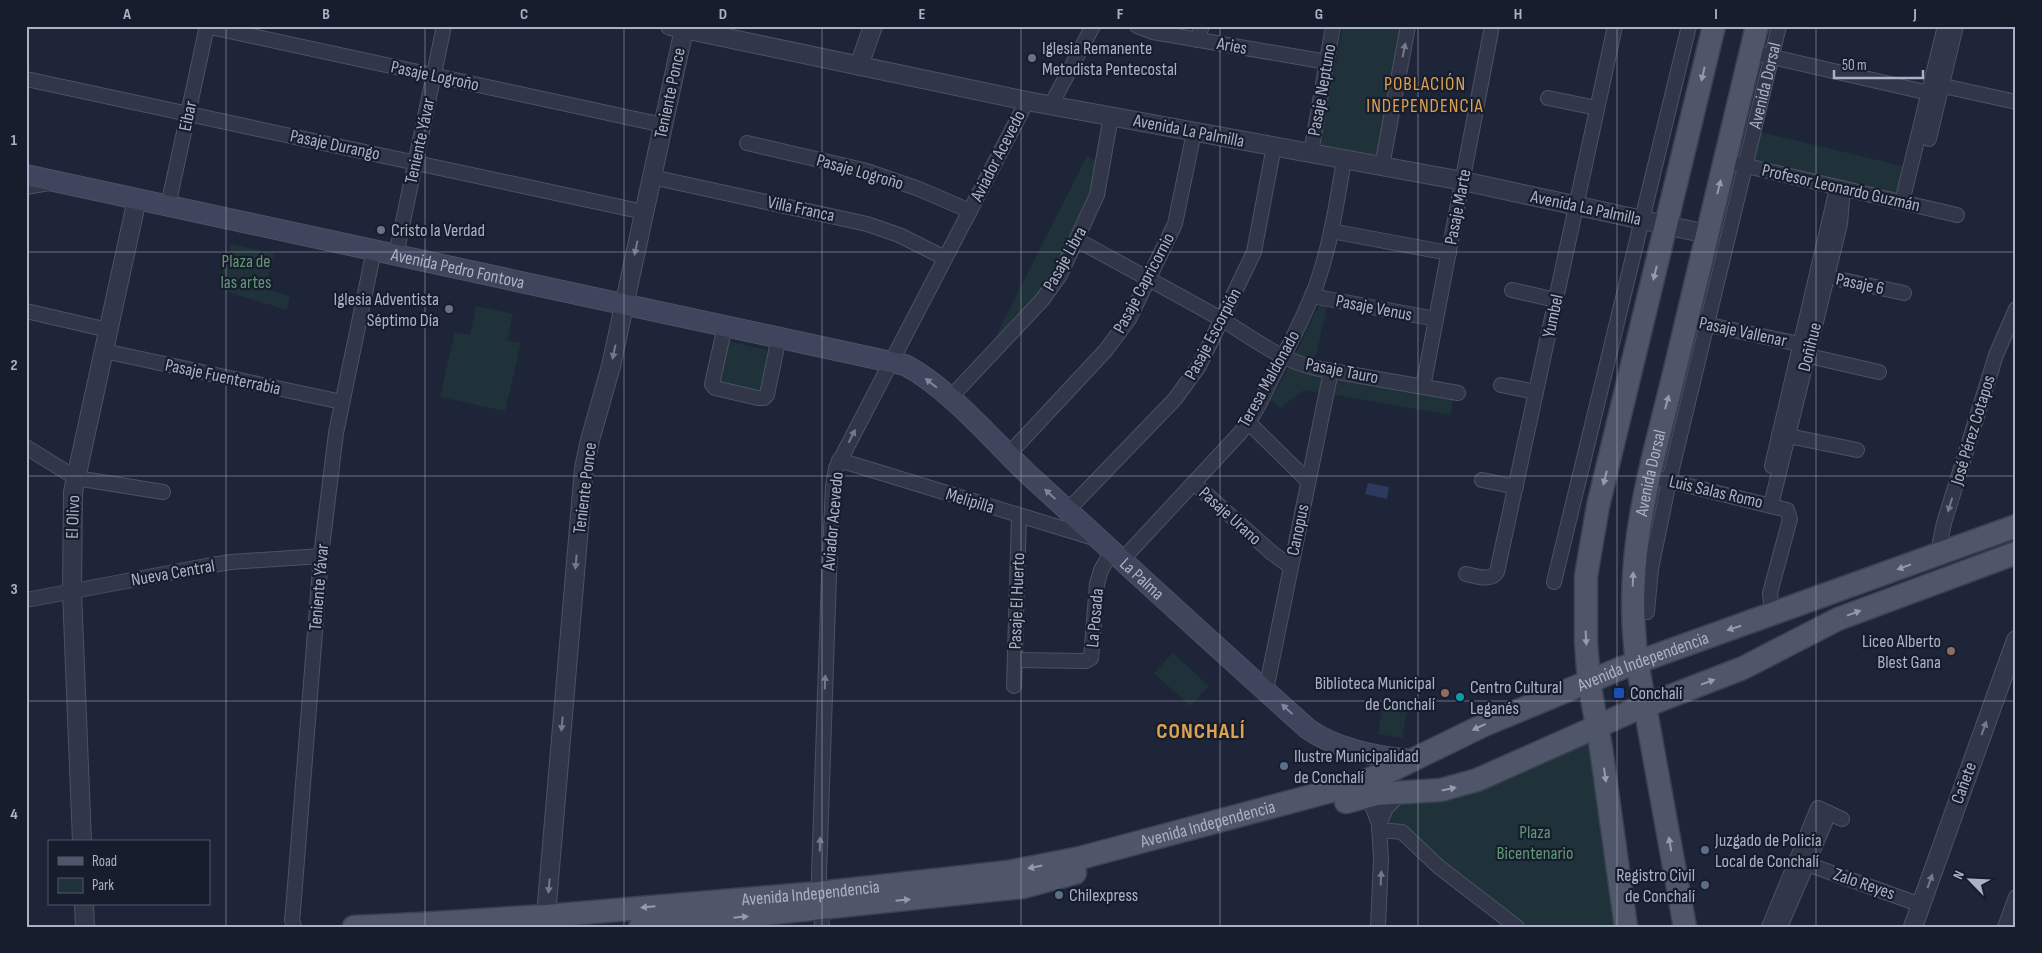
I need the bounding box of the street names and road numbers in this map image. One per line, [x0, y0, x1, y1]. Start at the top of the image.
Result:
street label: Aries [1214, 33, 1249, 59]
street label: Avenida Dorsal [1744, 40, 1785, 132]
street label: Pasaje Neptuno [1304, 42, 1340, 138]
street label: Teniente Ponce [650, 46, 690, 140]
street label: Pasaje Logroño [389, 56, 481, 96]
street label: Teniente Yávar [401, 96, 439, 186]
street label: Eibar [175, 99, 201, 133]
street label: Aviador Acevedo [966, 107, 1030, 206]
street label: Avenida La Palmilla [1131, 110, 1246, 152]
street label: Pasaje Durango [288, 125, 382, 165]
street label: Pasaje Logroño [814, 150, 906, 194]
street label: Profesor Leonardo Guzmán [1760, 160, 1922, 216]
street label: Pasaje Marte [1440, 167, 1476, 247]
street label: Avenida La Palmilla [1528, 186, 1643, 230]
street label: Villa Franca [765, 192, 837, 226]
street label: Pasaje Libra [1039, 223, 1091, 295]
street label: Pasaje Capricornio [1109, 229, 1179, 337]
street label: Avenida Pedro Fontova [388, 244, 527, 293]
street label: Pasaje 6 [1834, 269, 1886, 299]
street label: Pasaje Escorpión [1180, 285, 1246, 383]
street label: Pasaje Venus [1334, 290, 1414, 326]
street label: Yumbel [1538, 292, 1568, 340]
street label: Pasaje Vallenar [1697, 312, 1789, 352]
street label: Doñihue [1794, 320, 1826, 374]
street label: Teresa Maldonado [1234, 327, 1304, 431]
street label: Pasaje Tauro [1304, 354, 1380, 388]
street label: Pasaje Fuenterrabia [163, 355, 283, 400]
street label: José Pérez Cotapos [1946, 373, 2000, 488]
street label: Avenida Dorsal [1631, 428, 1670, 519]
street label: Teniente Ponce [569, 441, 601, 535]
street label: Aviador Acevedo [818, 471, 848, 572]
street label: Luis Salas Romo [1667, 471, 1765, 513]
street label: Pasaje Urano [1194, 482, 1266, 550]
street label: Melipilla [943, 484, 997, 518]
street label: El Olivo [62, 495, 84, 539]
street label: Canopus [1282, 502, 1314, 558]
street label: Teniente Yávar [305, 543, 333, 631]
street label: Pasaje El Huerto [1005, 552, 1029, 650]
street label: La Palma [1116, 553, 1169, 604]
street label: Nueva Central [130, 555, 216, 591]
street label: La Posada [1082, 587, 1108, 648]
street label: Avenida Independencia [1573, 627, 1711, 696]
street label: Cañete [1947, 759, 1981, 807]
street label: Avenida Independencia [1137, 796, 1277, 852]
street label: Zalo Reyes [1831, 864, 1897, 904]
street label: Avenida Independencia [740, 876, 881, 910]

